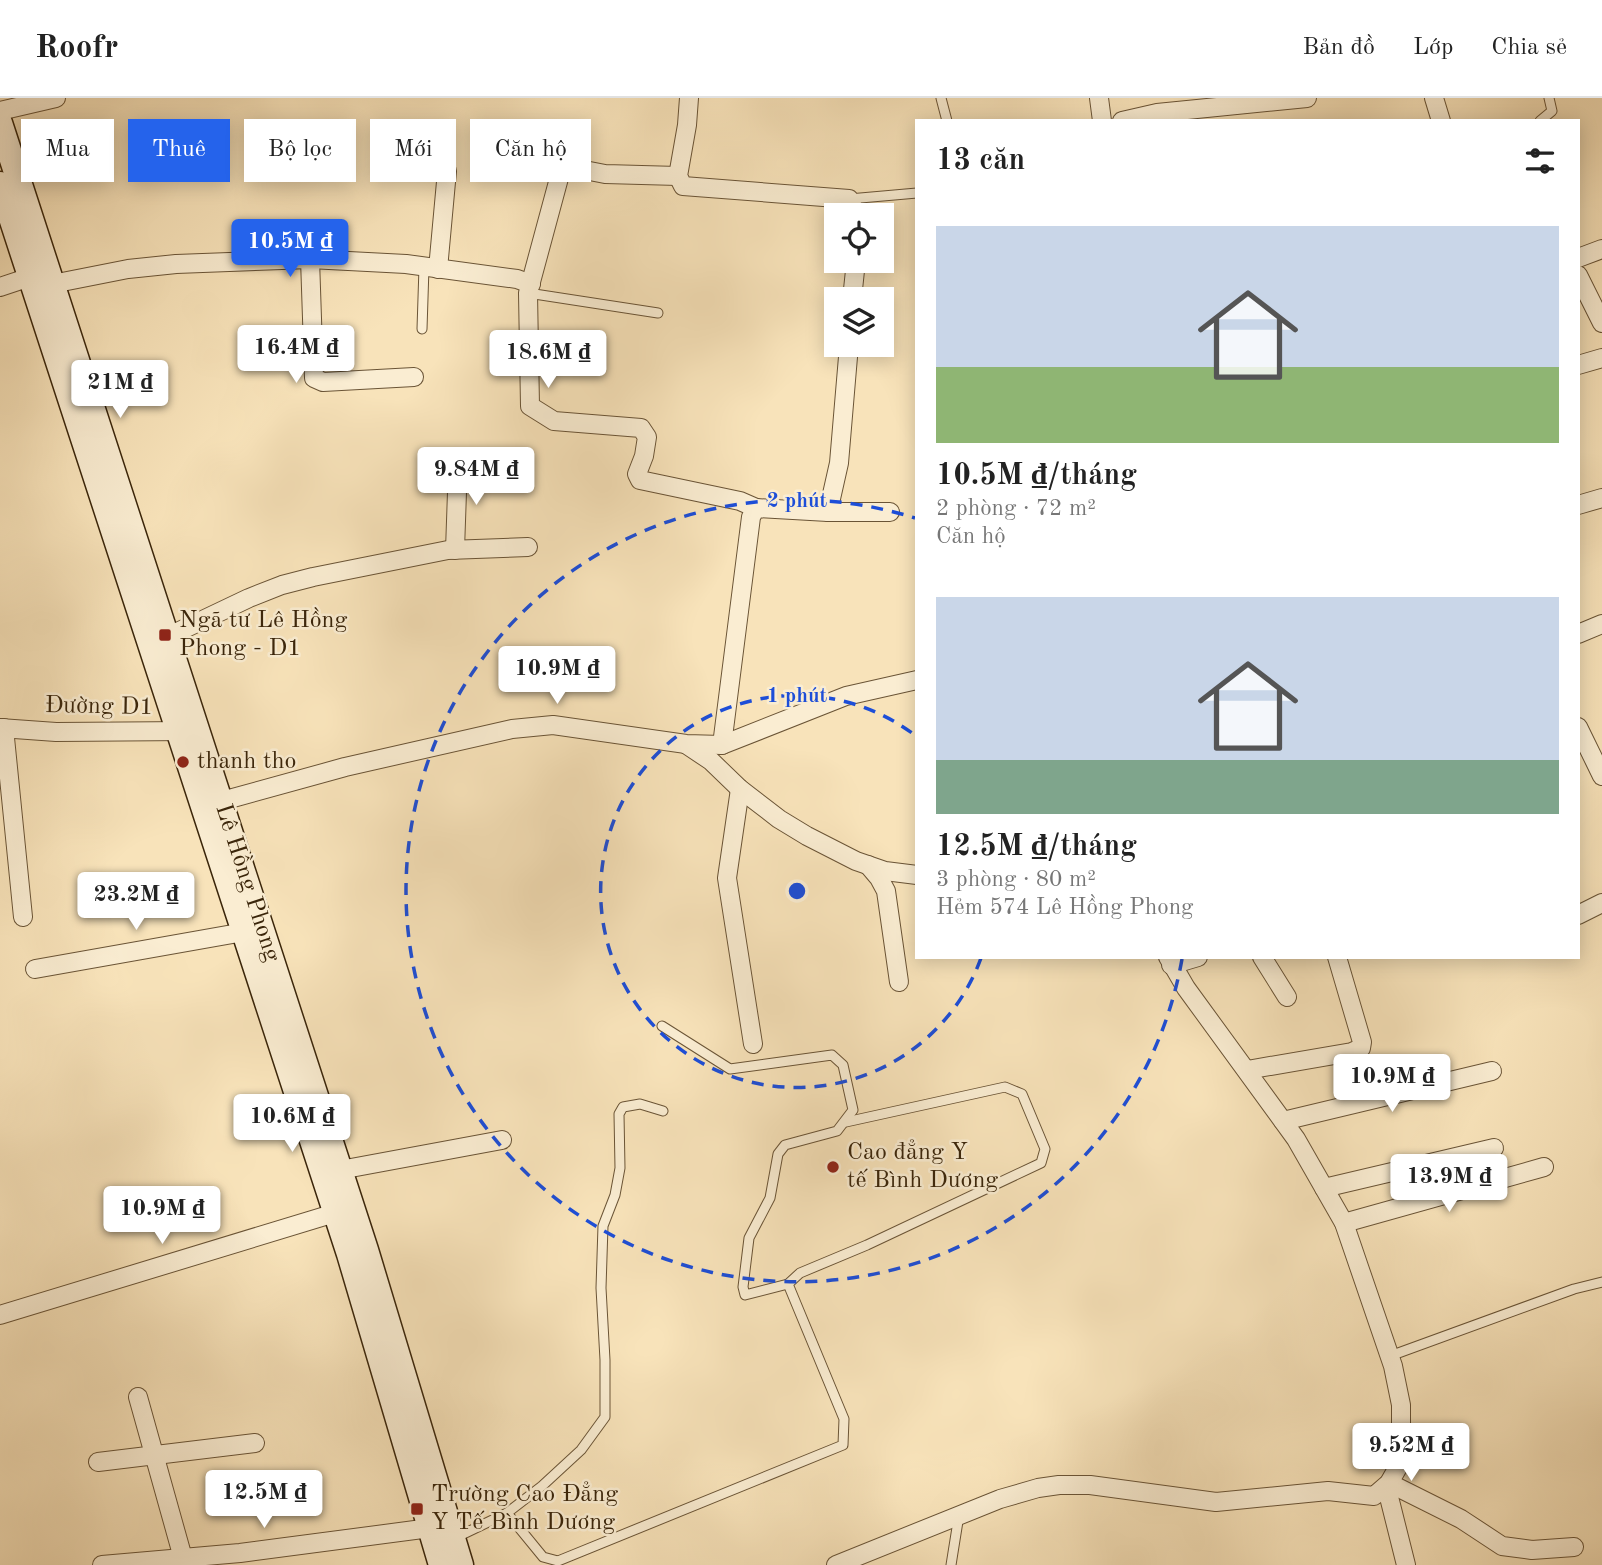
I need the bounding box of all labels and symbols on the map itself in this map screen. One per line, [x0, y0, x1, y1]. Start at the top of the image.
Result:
pin: 10.5M ₫ [225, 220, 355, 279]
pin: 16.4M ₫ [231, 326, 361, 385]
pin: 18.6M ₫ [483, 330, 613, 390]
pin: 21M ₫ [71, 360, 169, 420]
pin: 9.84M ₫ [411, 448, 541, 507]
text: 2 phút [767, 491, 828, 512]
place label: Ngã tư Lê Hồng Phong - D1 [179, 607, 348, 661]
marker: Ngã tư Lê Hồng Phong - D1 [157, 627, 173, 643]
pin: 10.9M ₫ [492, 646, 622, 706]
text: 1 phút [767, 686, 828, 707]
street label: Đường D1 [45, 694, 153, 720]
place label: thanh tho [197, 750, 296, 774]
marker: thanh tho [175, 754, 191, 770]
street label: Lê Hồng Phong [210, 800, 286, 965]
pin: 23.2M ₫ [71, 872, 201, 932]
centre of rings [785, 879, 809, 903]
pin: 10.9M ₫ [1327, 1054, 1457, 1114]
pin: 10.6M ₫ [227, 1094, 357, 1154]
place label: Cao đẳng Y tế Bình Dương [847, 1139, 998, 1193]
pin: 13.9M ₫ [1384, 1154, 1514, 1214]
marker: Cao đẳng Y tế Bình Dương [825, 1159, 841, 1175]
pin: 10.9M ₫ [97, 1186, 227, 1246]
pin: 9.52M ₫ [1346, 1424, 1476, 1483]
pin: 12.5M ₫ [199, 1470, 329, 1530]
place label: Trường Cao Đẳng Y Tế Bình Dương [431, 1481, 618, 1535]
marker: Trường Cao Đẳng Y Tế Bình Dương [409, 1501, 425, 1517]

